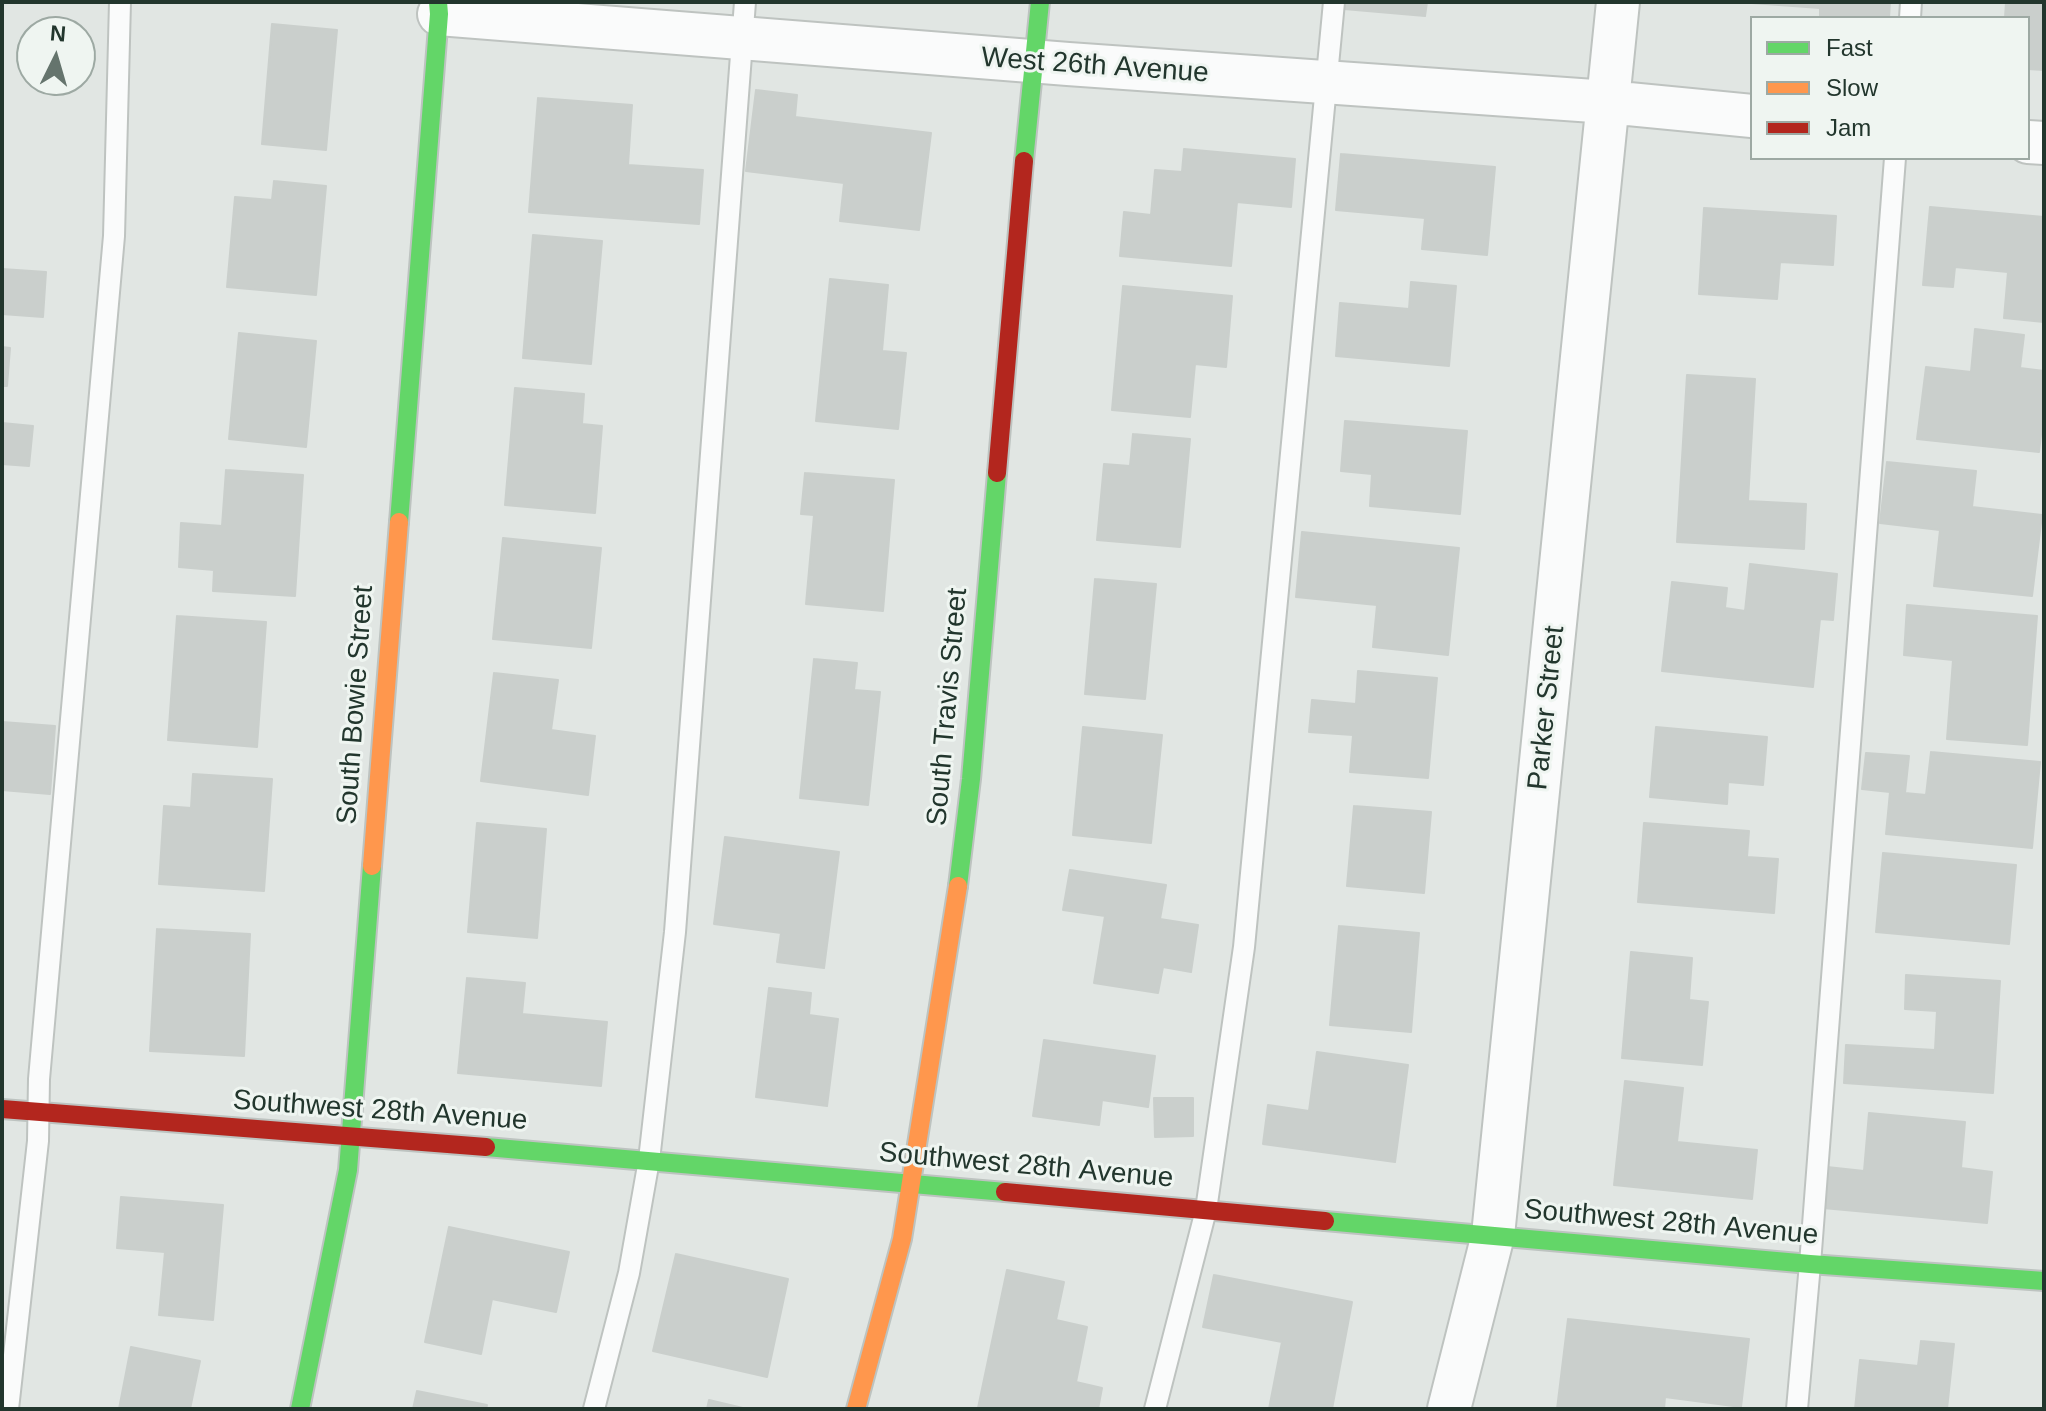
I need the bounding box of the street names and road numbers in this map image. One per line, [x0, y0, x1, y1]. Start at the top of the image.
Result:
street label: West 26th Avenue [980, 41, 1210, 91]
street label: South Bowie Street [331, 584, 381, 826]
street label: South Travis Street [921, 587, 975, 827]
street label: Parker Street [1522, 624, 1572, 792]
street label: Southwest 28th Avenue [232, 1084, 528, 1138]
street label: Southwest 28th Avenue [877, 1136, 1175, 1196]
street label: Southwest 28th Avenue [1522, 1193, 1820, 1253]

